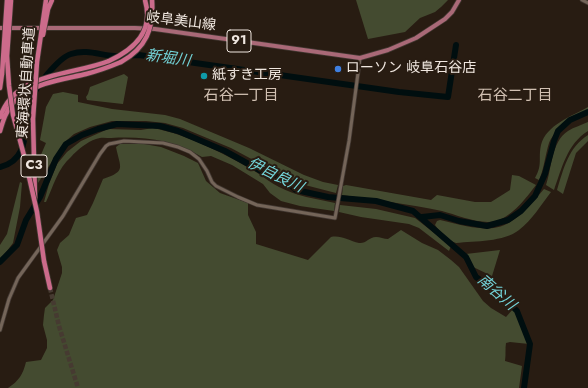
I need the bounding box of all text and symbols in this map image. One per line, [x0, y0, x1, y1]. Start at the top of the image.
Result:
street label: 岐阜美山線 [145, 9, 217, 35]
street label: 東海環状自動車道 [15, 27, 39, 139]
road number: 91 [227, 30, 251, 52]
water label: 新堀川 [144, 47, 192, 71]
place label: ローソン 岐阜石谷店 [346, 61, 476, 77]
marker: ローソン 岐阜石谷店 [333, 64, 343, 74]
place label: 紙すき工房 [212, 68, 282, 84]
marker: 紙すき工房 [199, 71, 209, 81]
district label: 石谷一丁目 [204, 87, 278, 105]
district label: 石谷二丁目 [478, 87, 552, 105]
road number: C3 [21, 155, 47, 177]
water label: 伊自良川 [244, 155, 306, 197]
water label: 南谷川 [473, 271, 519, 315]

